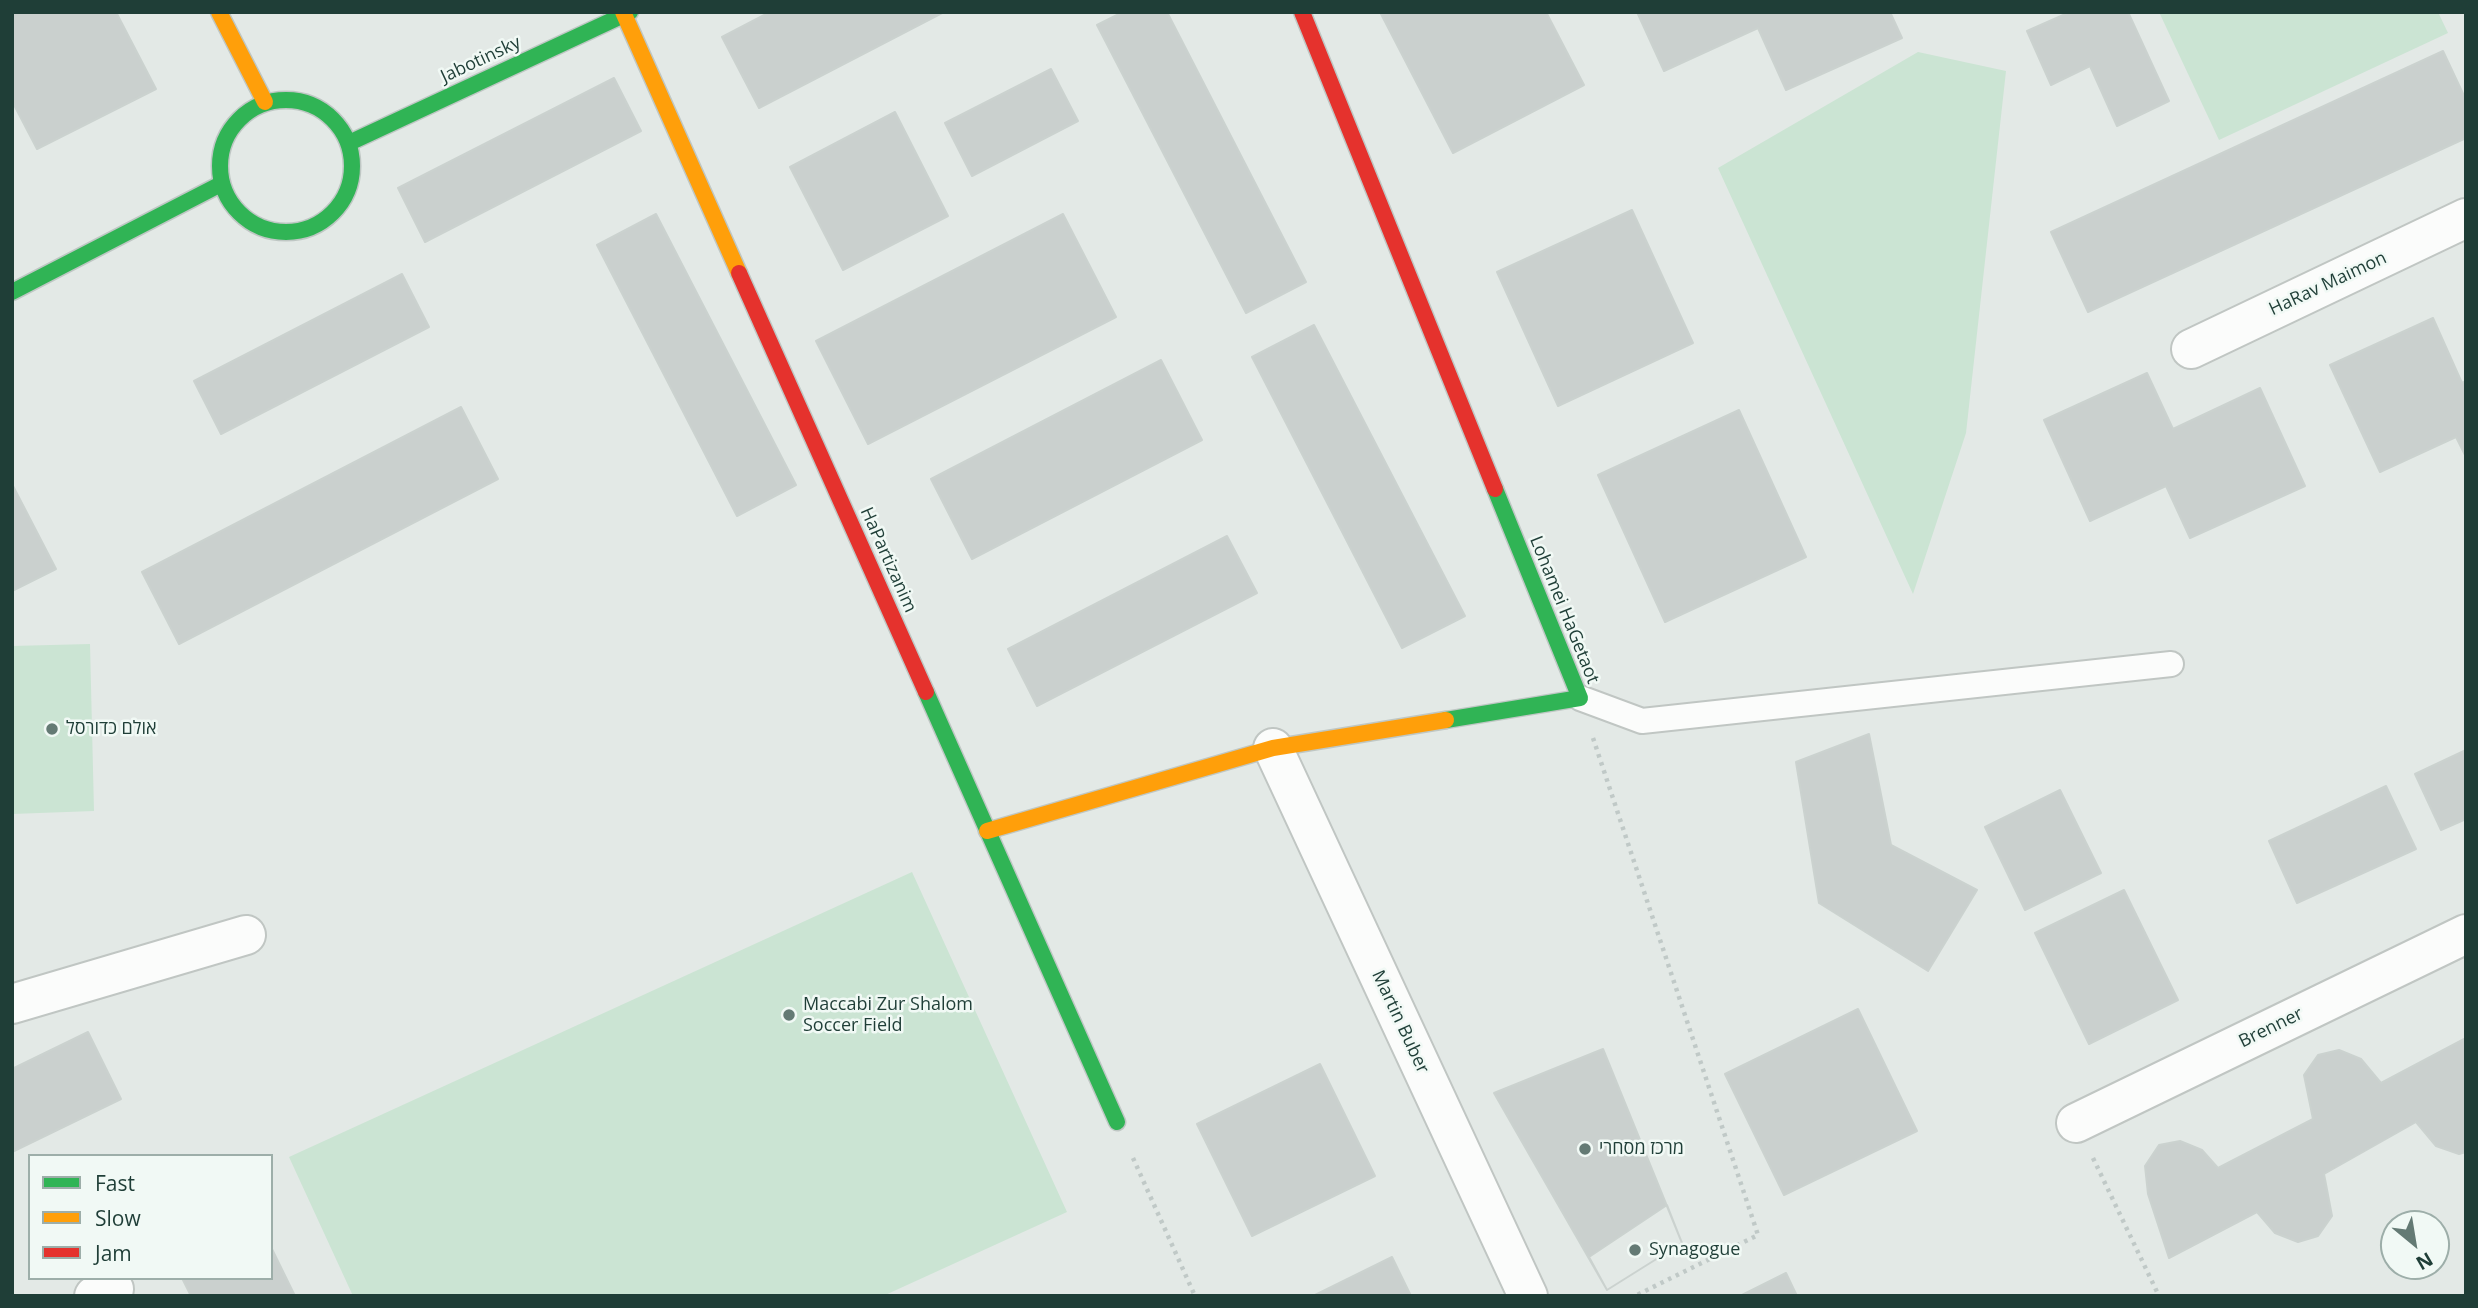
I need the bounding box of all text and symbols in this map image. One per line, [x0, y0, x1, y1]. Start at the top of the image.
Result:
street label: Jabotinsky [438, 32, 524, 88]
street label: HaRav Maimon [2266, 247, 2390, 321]
street label: HaPartizanim [855, 504, 921, 616]
street label: Lohamei HaGetaot [1525, 533, 1603, 687]
place label: אולם כדורסל [66, 718, 157, 740]
marker: אולם כדורסל [44, 721, 60, 737]
street label: Martin Buber [1367, 967, 1433, 1077]
place label: Maccabi Zur Shalom Soccer Field [803, 994, 973, 1036]
street label: Brenner [2235, 1003, 2307, 1053]
marker: Maccabi Zur Shalom Soccer Field [781, 1007, 797, 1023]
place label: מרכז מסחרי [1599, 1138, 1684, 1160]
marker: מרכז מסחרי [1577, 1141, 1593, 1157]
legend [28, 1154, 273, 1280]
text: Fast [95, 1169, 135, 1197]
text: Slow [95, 1204, 141, 1232]
north arrow [2380, 1210, 2450, 1280]
text: Jam [95, 1239, 132, 1267]
place label: Synagogue [1649, 1239, 1740, 1261]
marker: Synagogue [1627, 1242, 1643, 1258]
text: N [2411, 1246, 2438, 1277]

